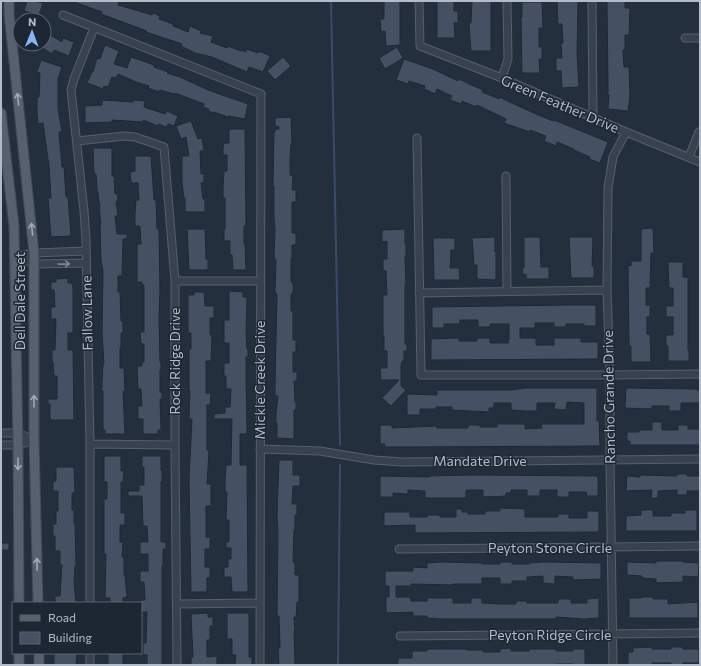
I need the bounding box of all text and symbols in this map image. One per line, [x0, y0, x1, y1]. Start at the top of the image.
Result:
north arrow [12, 12, 52, 52]
text: N [28, 15, 36, 28]
street label: Green Feather Drive [499, 71, 622, 136]
one-way arrow [14, 93, 22, 106]
one-way arrow [28, 223, 35, 236]
street label: Dell Dale Street [11, 252, 28, 350]
one-way arrow [57, 260, 70, 267]
street label: Fallow Lane [77, 275, 96, 351]
street label: Rock Ridge Drive [166, 308, 183, 414]
street label: Mickle Creek Drive [251, 321, 268, 439]
street label: Rancho Grande Drive [599, 330, 618, 464]
one-way arrow [30, 395, 38, 408]
street label: Mandate Drive [433, 452, 527, 469]
one-way arrow [14, 457, 22, 470]
street label: Peyton Stone Circle [488, 539, 612, 556]
one-way arrow [33, 558, 41, 571]
legend [12, 602, 142, 654]
text: Road [48, 610, 76, 624]
street label: Peyton Ridge Circle [489, 626, 611, 643]
text: Building [48, 630, 92, 644]

